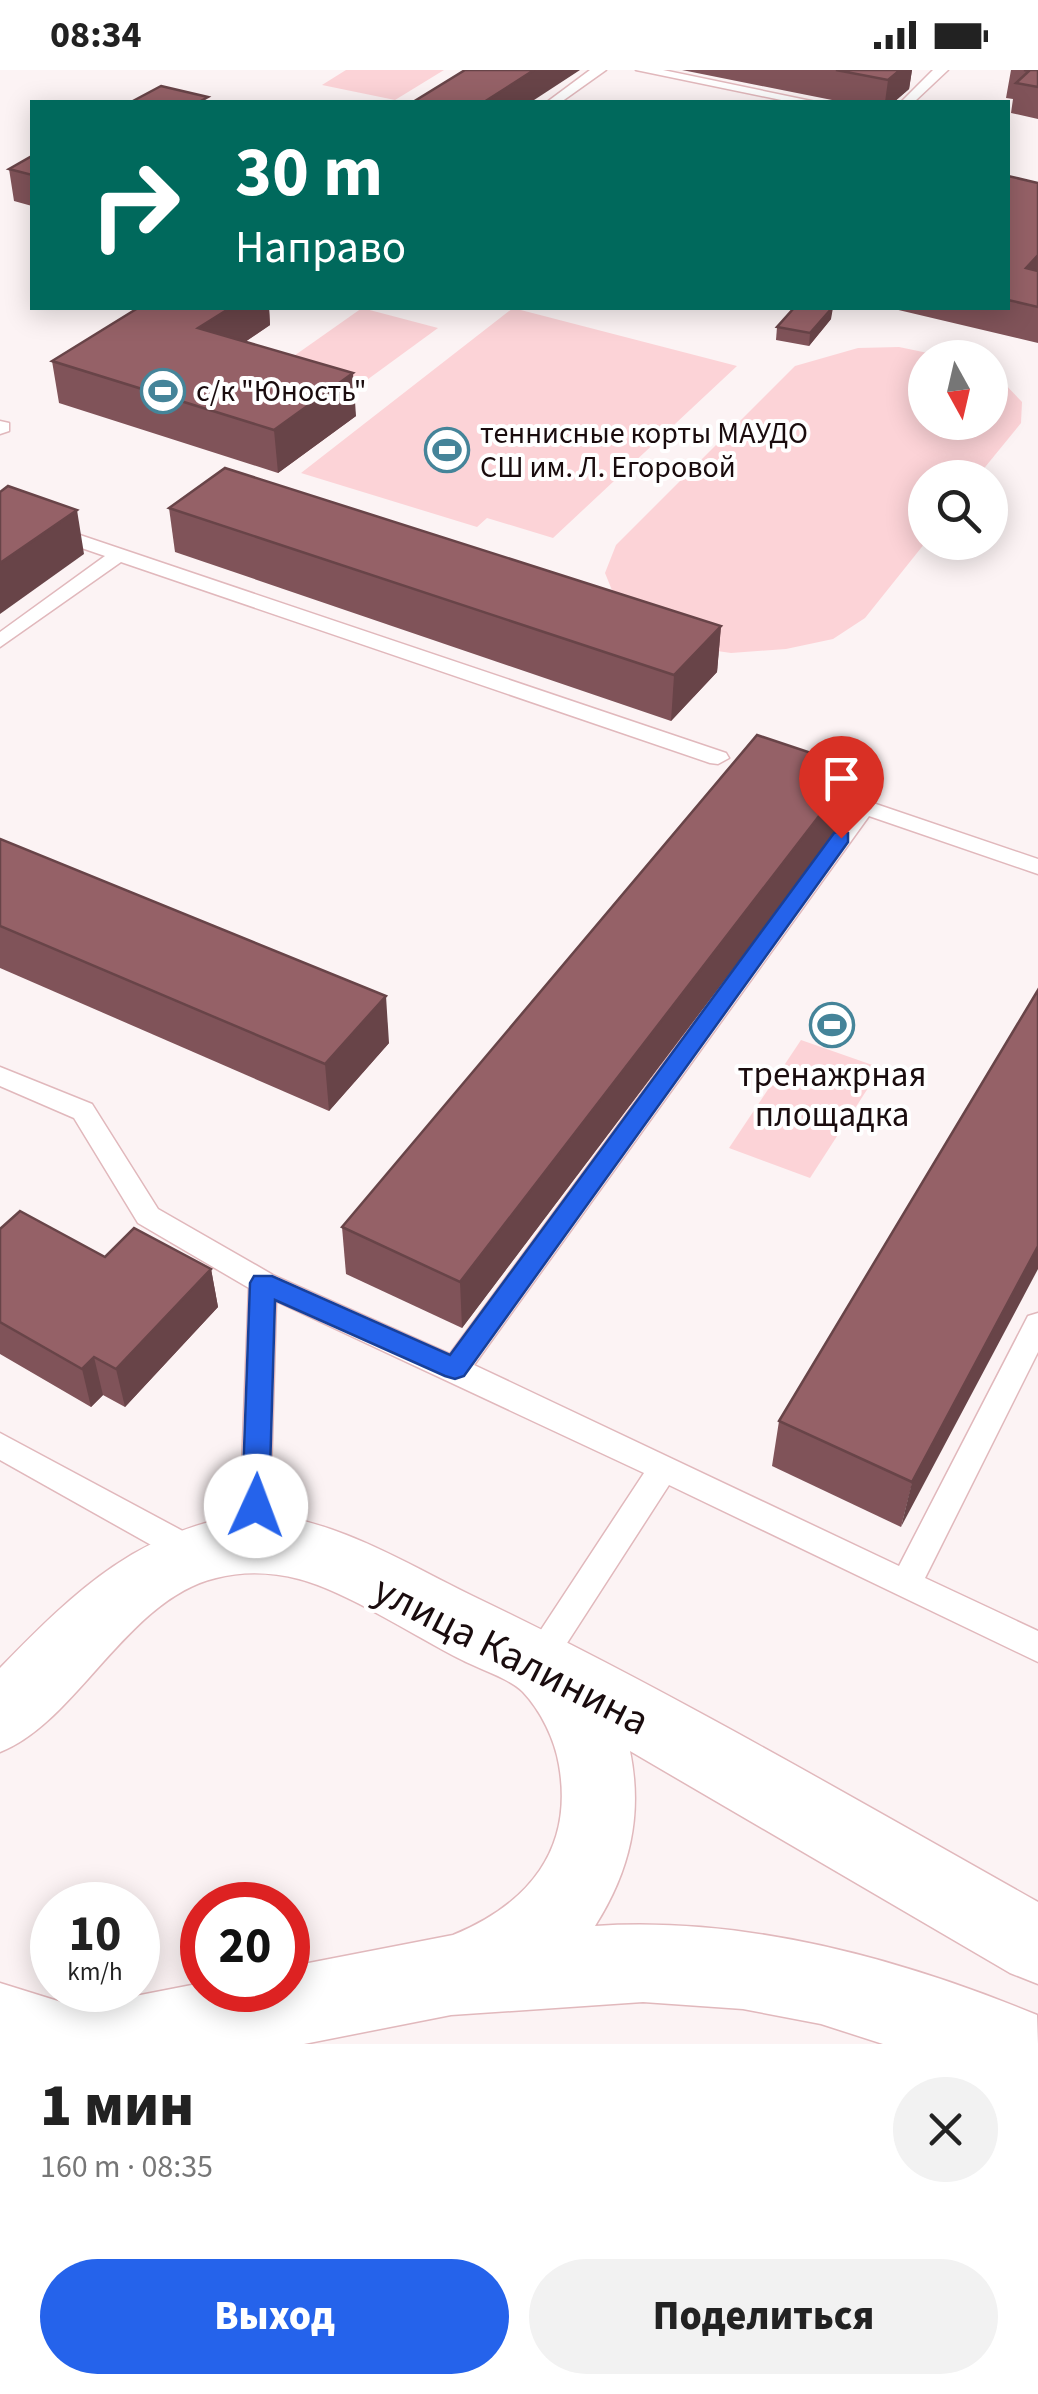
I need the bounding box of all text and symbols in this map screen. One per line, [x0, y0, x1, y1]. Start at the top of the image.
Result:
text: 08:34 [50, 8, 142, 62]
text: 30 m [235, 123, 383, 223]
icon: right [70, 140, 200, 270]
text: Направо [235, 216, 406, 280]
north arrow [908, 340, 1008, 440]
map controls [908, 340, 1008, 560]
sports icon: с/к "Юность" [140, 368, 186, 414]
place label: с/к "Юность" [196, 370, 366, 413]
place label: теннисные корты МАУДО СШ им. Л. Егоровой [480, 412, 808, 489]
sports icon: теннисные корты МАУДО СШ им. Л. Егоровой [424, 427, 470, 473]
button: search [908, 460, 1008, 560]
pin [799, 736, 884, 839]
icon: arrive [814, 751, 869, 806]
sports icon: тренажрная площадка [809, 1002, 855, 1048]
place label: тренажрная площадка [737, 1050, 927, 1140]
position arrow [204, 1454, 308, 1558]
street label: улица Калинина [363, 1560, 659, 1751]
speed limit sign: 20 [180, 1882, 310, 2012]
text: 10 [69, 1899, 121, 1970]
text: km/h [67, 1954, 123, 1990]
text: 1 мин [40, 2064, 194, 2149]
button: close [893, 2077, 998, 2182]
text: 160 m · 08:35 [40, 2144, 213, 2190]
button: Выход [40, 2259, 509, 2374]
button: Поделиться [529, 2259, 998, 2374]

